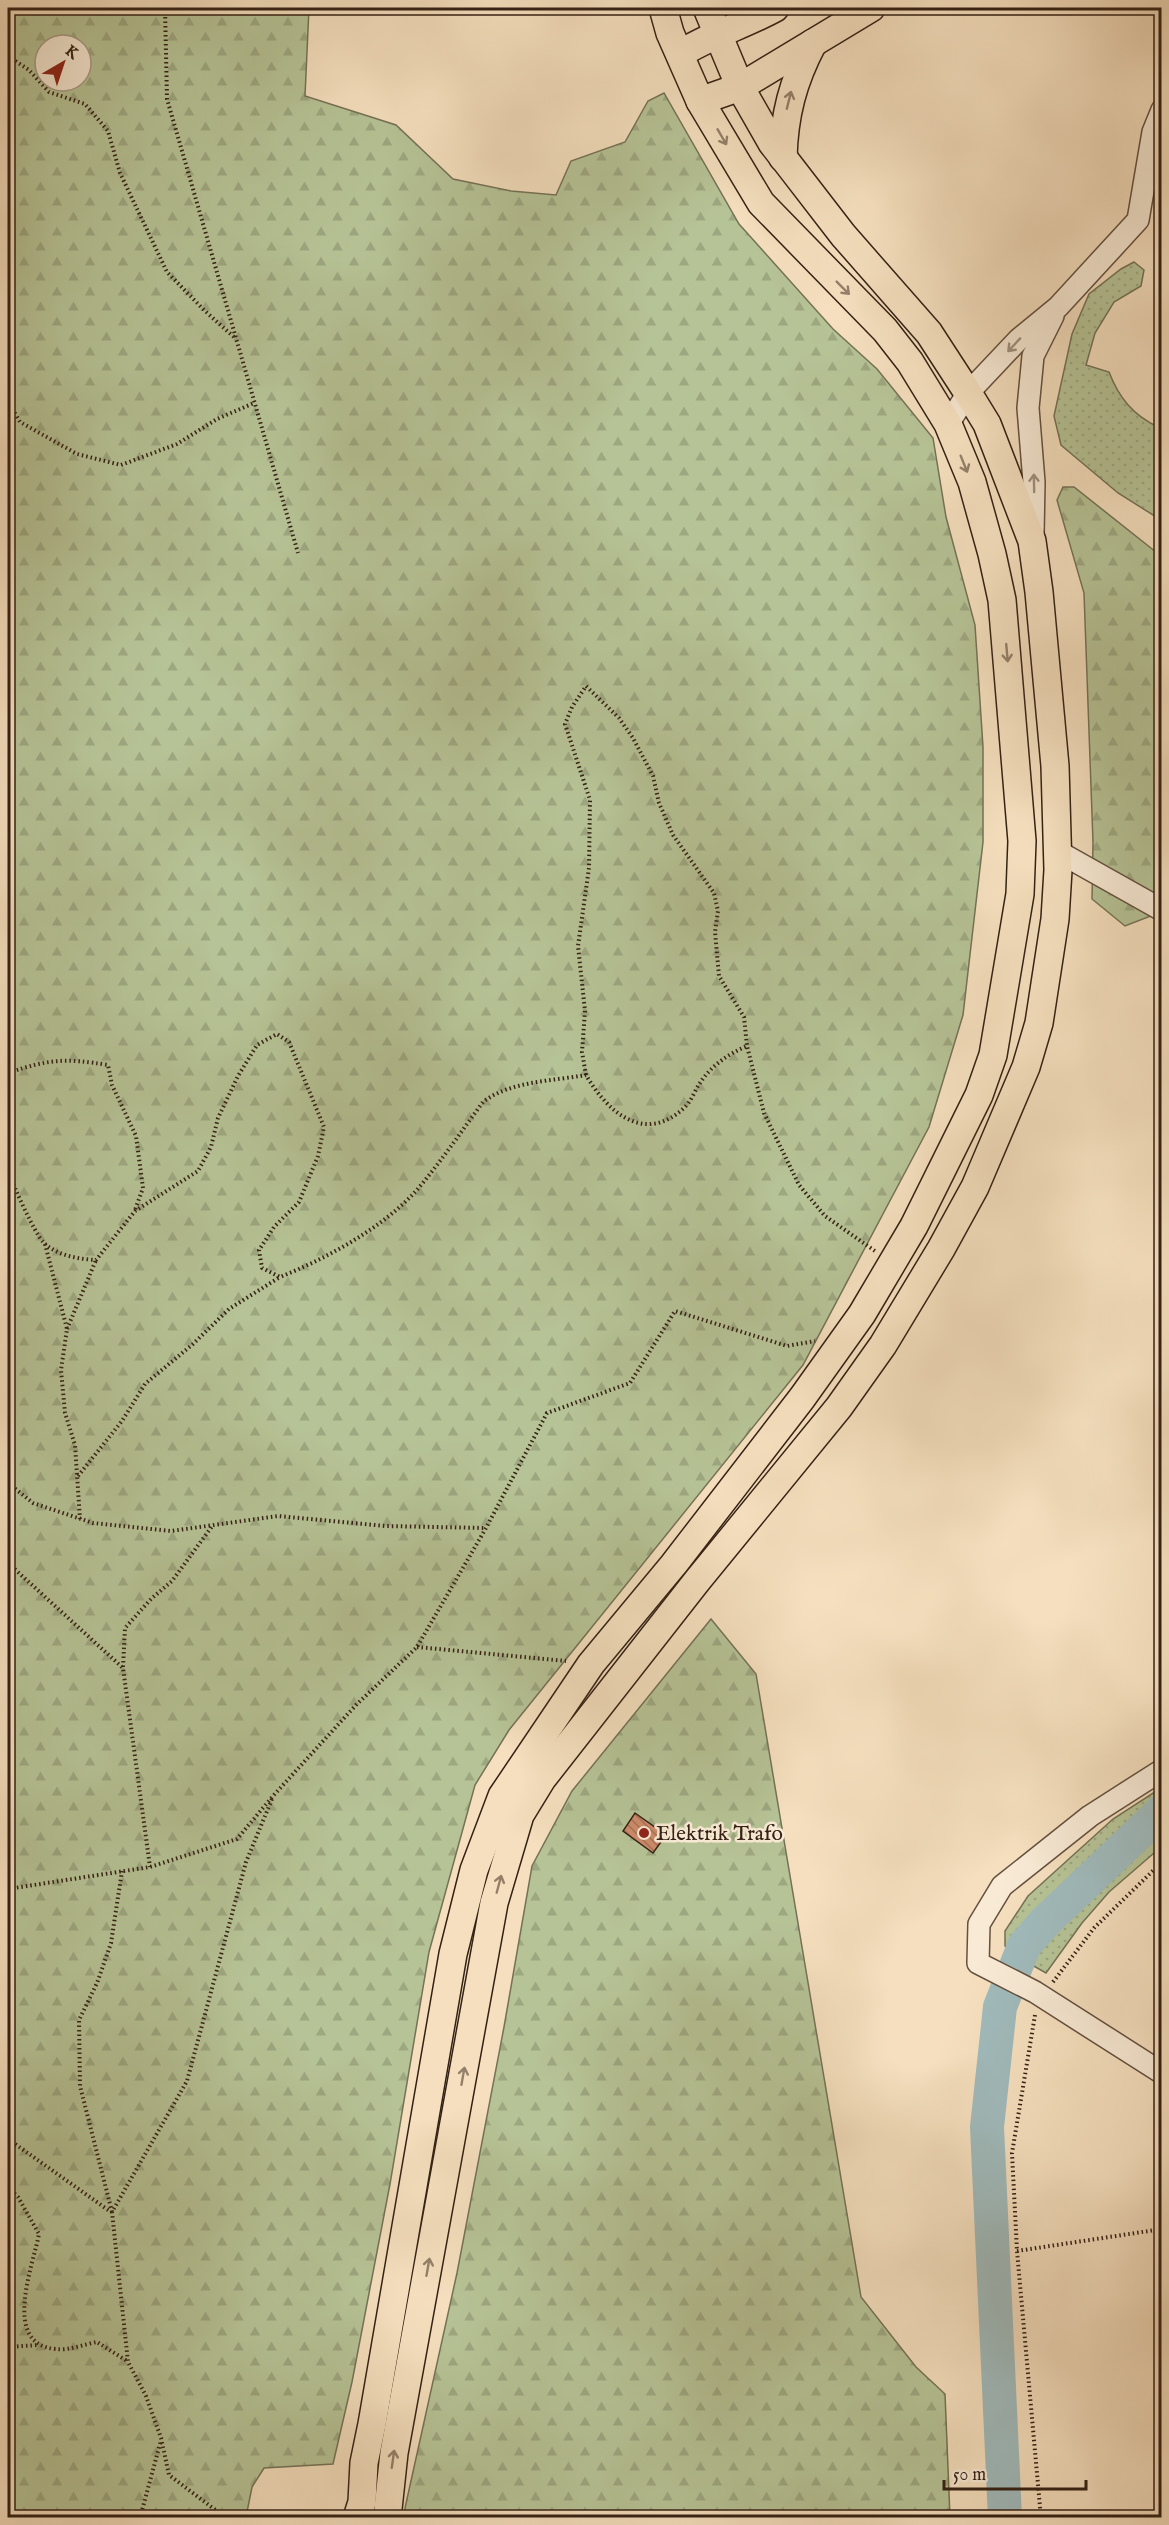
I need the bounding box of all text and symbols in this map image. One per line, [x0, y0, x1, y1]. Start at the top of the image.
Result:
north arrow [33, 33, 93, 93]
text: K [60, 41, 83, 65]
one-way arrow [783, 91, 795, 110]
one-way arrow [716, 128, 728, 145]
one-way arrow [835, 281, 850, 295]
one-way arrow [1007, 338, 1021, 353]
one-way arrow [959, 454, 970, 473]
one-way arrow [1028, 473, 1039, 493]
one-way arrow [1002, 643, 1013, 663]
place label: Elektrik Trafo [656, 1821, 783, 1848]
marker: Elektrik Trafo [637, 1826, 651, 1840]
one-way arrow [494, 1875, 505, 1894]
one-way arrow [458, 2066, 469, 2086]
one-way arrow [423, 2258, 434, 2278]
one-way arrow [388, 2450, 399, 2470]
scale bar [944, 2453, 1086, 2491]
text: 50 m [953, 2464, 986, 2487]

